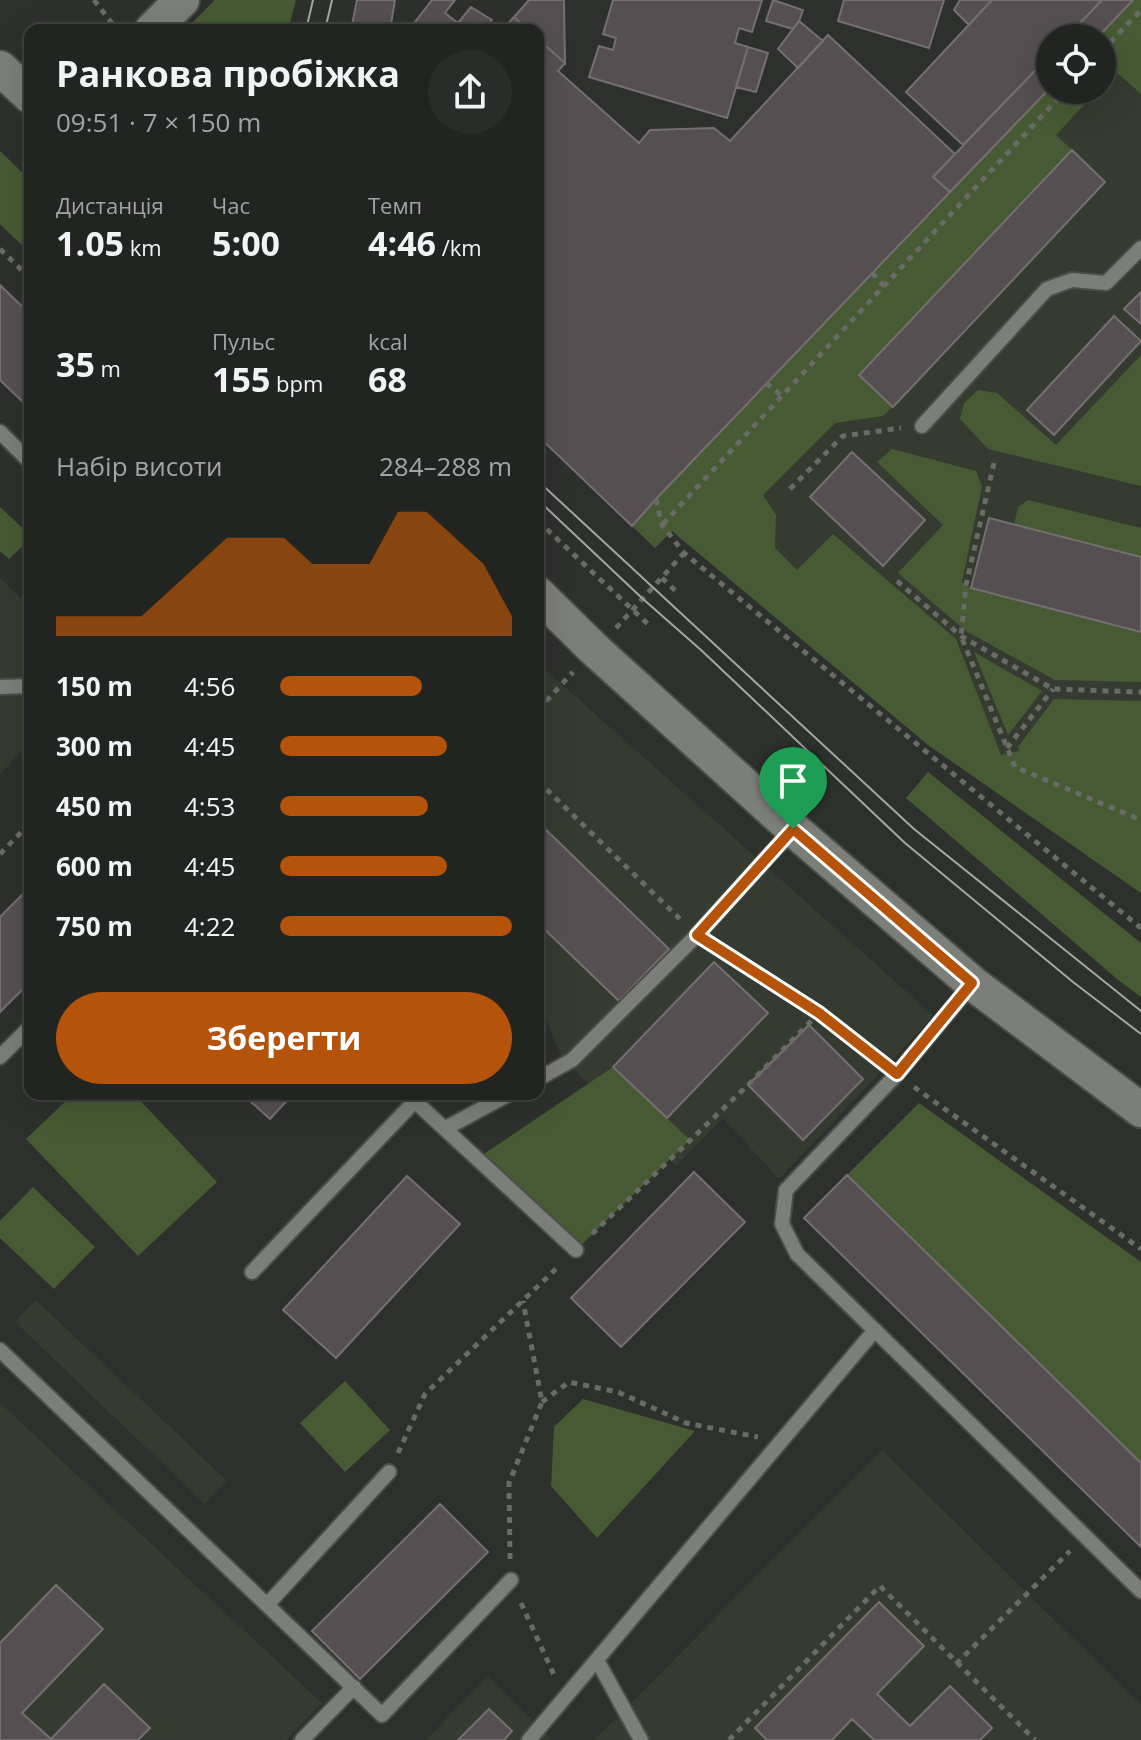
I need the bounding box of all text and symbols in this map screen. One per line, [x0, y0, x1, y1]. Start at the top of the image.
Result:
map controls [1036, 24, 1116, 104]
button: locate [1036, 24, 1116, 104]
text: Ранкова пробіжка [56, 49, 400, 98]
button: share [428, 50, 512, 134]
text: 09:51 · 7 × 150 m [56, 104, 261, 140]
text: Дистанція [56, 190, 164, 220]
text: Час [212, 190, 250, 220]
text: Темп [368, 190, 422, 220]
text: 1.05 [56, 220, 124, 266]
text: 5:00 [212, 220, 280, 266]
text: 4:46 [368, 220, 436, 266]
text: km [124, 232, 162, 262]
text: /km [436, 232, 482, 262]
text: Пульс [212, 326, 275, 356]
text: kcal [368, 326, 408, 356]
text: 35 [56, 341, 95, 387]
text: m [95, 353, 121, 383]
text: 155 [212, 356, 270, 402]
text: 68 [368, 356, 407, 402]
text: bpm [270, 368, 323, 398]
text: Набір висоти [56, 448, 223, 484]
text: 284–288 m [379, 448, 512, 484]
text: 150 m [56, 668, 133, 704]
text: 4:56 [184, 668, 235, 704]
text: 300 m [56, 728, 133, 764]
text: 4:45 [184, 728, 235, 764]
pin [759, 747, 827, 829]
icon: arrive [771, 759, 815, 803]
text: 450 m [56, 788, 133, 824]
text: 4:53 [184, 788, 235, 824]
text: 600 m [56, 848, 133, 884]
text: 4:45 [184, 848, 235, 884]
text: 750 m [56, 908, 133, 944]
text: 4:22 [184, 908, 235, 944]
button: Зберегти [56, 992, 512, 1084]

